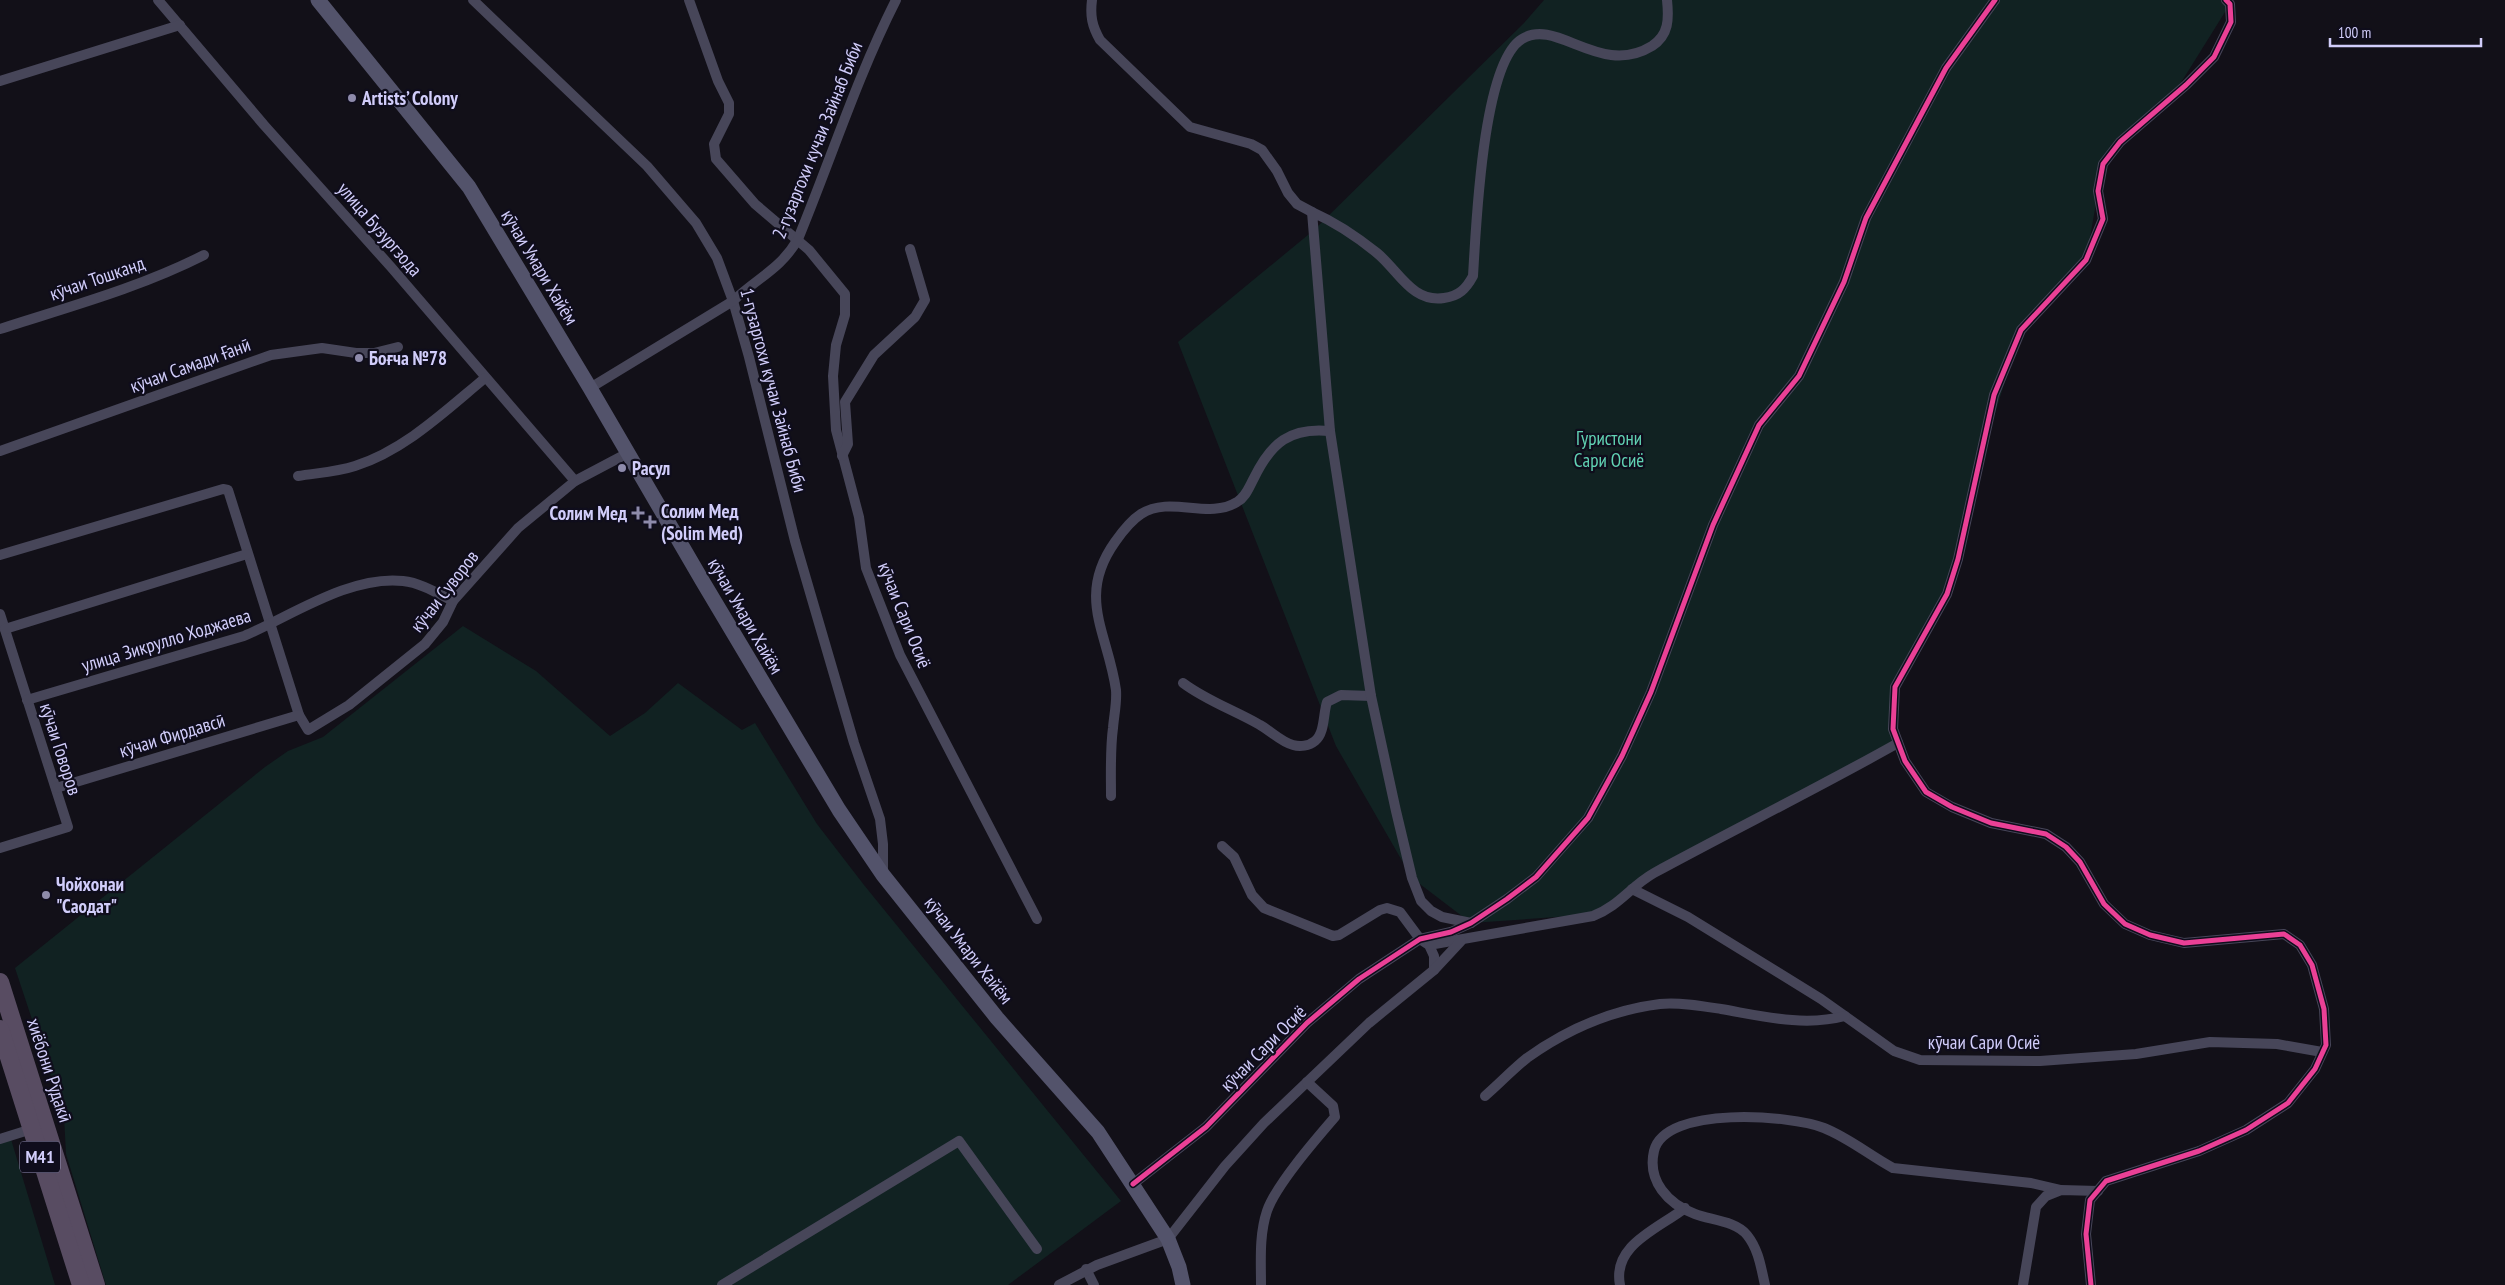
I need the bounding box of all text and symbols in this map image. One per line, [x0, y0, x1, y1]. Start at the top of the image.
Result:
scale bar [2330, 15, 2481, 47]
text: 100 m [2338, 23, 2371, 42]
street label: 2-гузаргохи кучаи Зайнаб Биби [766, 38, 868, 242]
place label: Artists’ Colony [361, 86, 458, 110]
marker: Artists’ Colony [346, 92, 358, 104]
street label: улица Бузургзода [333, 177, 427, 281]
street label: кӯчаи Умари Хайём [496, 205, 584, 329]
street label: кӯчаи Тошканд [46, 250, 148, 305]
street label: 1-гузаргохи кучаи Зайнаб Биби [735, 285, 813, 495]
street label: кӯчаи Самади Ғанӣ [126, 332, 254, 398]
place label: Боғча №78 [369, 346, 447, 370]
marker: Боғча №78 [353, 352, 365, 364]
park label: Гуристони Сари Осиё [1574, 426, 1644, 472]
place label: Расул [632, 456, 670, 480]
marker: Расул [616, 462, 628, 474]
place label: Солим Мед (Solim Med) [661, 499, 743, 545]
place label: Солим Мед [550, 501, 627, 525]
marker: Солим Мед [631, 506, 645, 520]
marker: Солим Мед (Solim Med) [643, 515, 657, 529]
street label: кӯчаи Суворов [404, 545, 484, 637]
street label: кӯчаи Умари Хайём [703, 554, 789, 678]
street label: кӯчаи Сари Осиё [873, 558, 937, 672]
street label: улица Зикрулло Ходжаева [79, 603, 253, 677]
street label: кӯчаи Говоров [35, 700, 87, 798]
street label: кӯчаи Фирдавсӣ [116, 708, 228, 762]
place label: Чойхонаи "Саодат" [56, 872, 124, 918]
marker: Чойхонаи "Саодат" [40, 889, 52, 901]
street label: кӯчаи Умари Хайём [919, 891, 1019, 1009]
street label: кӯчаи Сари Осиё [1215, 1000, 1311, 1096]
street label: хиёбони Рӯдакӣ [22, 1015, 78, 1125]
street label: кӯчаи Сари Осиё [1928, 1030, 2040, 1054]
road number: M41 [20, 1142, 60, 1172]

